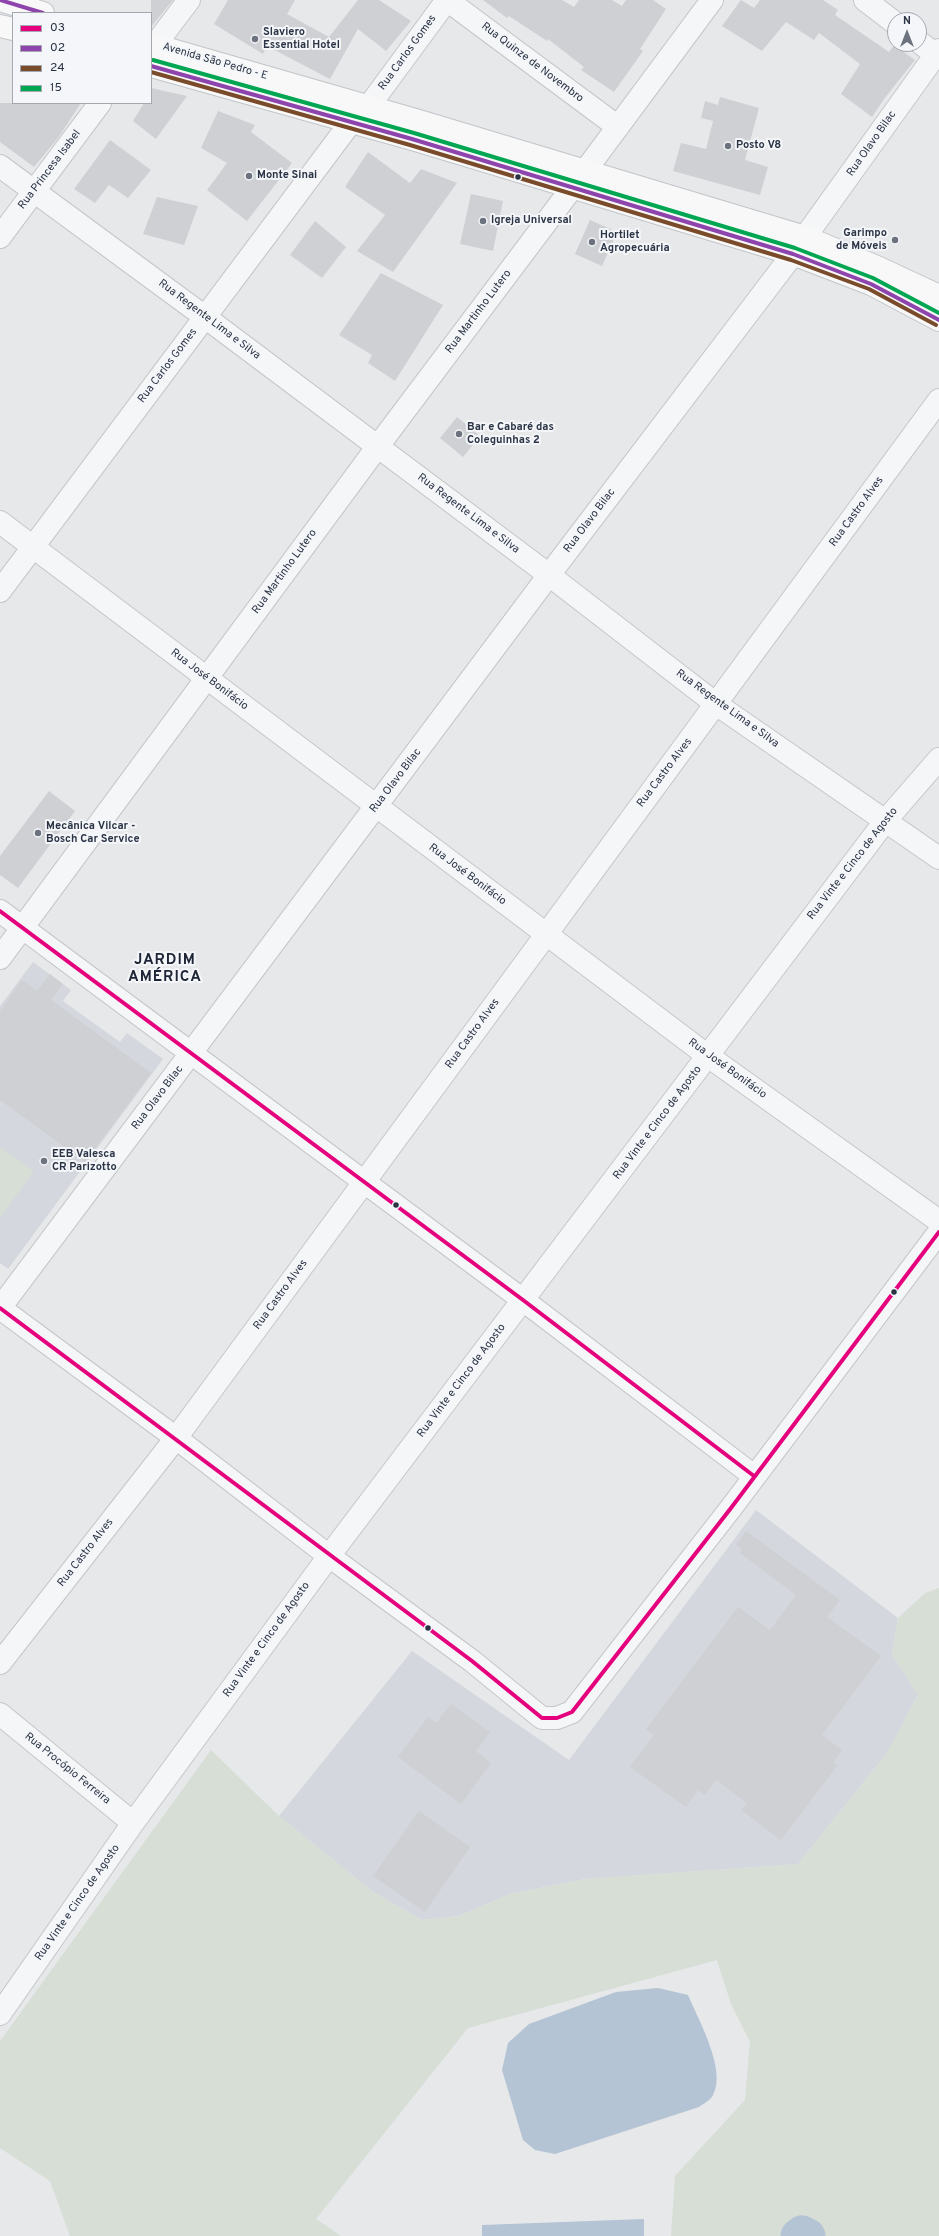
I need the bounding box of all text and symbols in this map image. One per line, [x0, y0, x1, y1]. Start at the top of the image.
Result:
legend [12, 12, 152, 104]
north arrow [887, 12, 927, 52]
street label: Rua Carlos Gomes [376, 13, 440, 93]
text: N [903, 14, 911, 28]
text: 03 [50, 20, 65, 36]
street label: Rua Quinze de Novembro [478, 20, 586, 106]
place label: Slaviero Essential Hotel [263, 26, 340, 52]
marker: Slaviero Essential Hotel [250, 34, 260, 44]
text: 02 [50, 40, 65, 56]
street label: Avenida São Pedro - E [161, 41, 269, 83]
text: 24 [50, 60, 65, 76]
text: 15 [50, 80, 62, 96]
street label: Rua Olavo Bilac [844, 109, 900, 179]
street label: Rua Princesa Isabel [16, 128, 84, 212]
place label: Posto V8 [736, 139, 781, 153]
marker: Posto V8 [723, 141, 733, 151]
place label: Monte Sinai [257, 169, 317, 183]
marker: Monte Sinai [244, 171, 254, 181]
unlabelled marker [513, 172, 523, 182]
place label: Igreja Universal [491, 214, 572, 228]
marker: Igreja Universal [478, 216, 488, 226]
place label: Garimpo de Móveis [836, 227, 887, 253]
place label: Hortilet Agropecuária [600, 229, 670, 255]
marker: Garimpo de Móveis [890, 235, 900, 245]
marker: Hortilet Agropecuária [587, 237, 597, 247]
street label: Rua Martinho Lutero [443, 268, 515, 356]
street label: Rua Regente Lima e Silva [155, 277, 263, 363]
street label: Rua Carlos Gomes [136, 326, 200, 406]
place label: Bar e Cabaré das Coleguinhas 2 [467, 421, 554, 447]
marker: Bar e Cabaré das Coleguinhas 2 [454, 429, 464, 439]
street label: Rua Regente Lima e Silva [414, 471, 522, 557]
street label: Rua Castro Alves [827, 475, 887, 549]
street label: Rua Olavo Bilac [562, 486, 618, 556]
street label: Rua Martinho Lutero [250, 527, 320, 617]
street label: Rua José Bonifácio [168, 647, 250, 713]
street label: Rua Regente Lima e Silva [673, 667, 781, 751]
street label: Rua Castro Alves [635, 736, 695, 810]
street label: Rua Olavo Bilac [368, 746, 424, 816]
street label: Rua Vinte e Cinco de Agosto [805, 805, 901, 923]
place label: Mecânica Vilcar - Bosch Car Service [46, 820, 140, 846]
marker: Mecânica Vilcar - Bosch Car Service [33, 828, 43, 838]
street label: Rua José Bonifácio [426, 842, 508, 908]
district label: JARDIM AMÉRICA [128, 952, 202, 987]
street label: Rua Castro Alves [443, 997, 503, 1071]
street label: Rua José Bonifácio [685, 1036, 769, 1102]
street label: Rua Olavo Bilac [130, 1063, 186, 1133]
street label: Rua Vinte e Cinco de Agosto [611, 1064, 705, 1182]
place label: EEB Valesca CR Parizotto [52, 1148, 117, 1174]
marker: EEB Valesca CR Parizotto [39, 1156, 49, 1166]
unlabelled marker [391, 1200, 401, 1210]
street label: Rua Castro Alves [251, 1258, 311, 1332]
unlabelled marker [889, 1287, 899, 1297]
street label: Rua Vinte e Cinco de Agosto [415, 1322, 509, 1440]
street label: Rua Castro Alves [55, 1516, 117, 1590]
street label: Rua Vinte e Cinco de Agosto [221, 1580, 313, 1700]
unlabelled marker [423, 1623, 433, 1633]
street label: Rua Procópio Ferreira [21, 1730, 113, 1808]
street label: Rua Vinte e Cinco de Agosto [33, 1842, 123, 1964]

